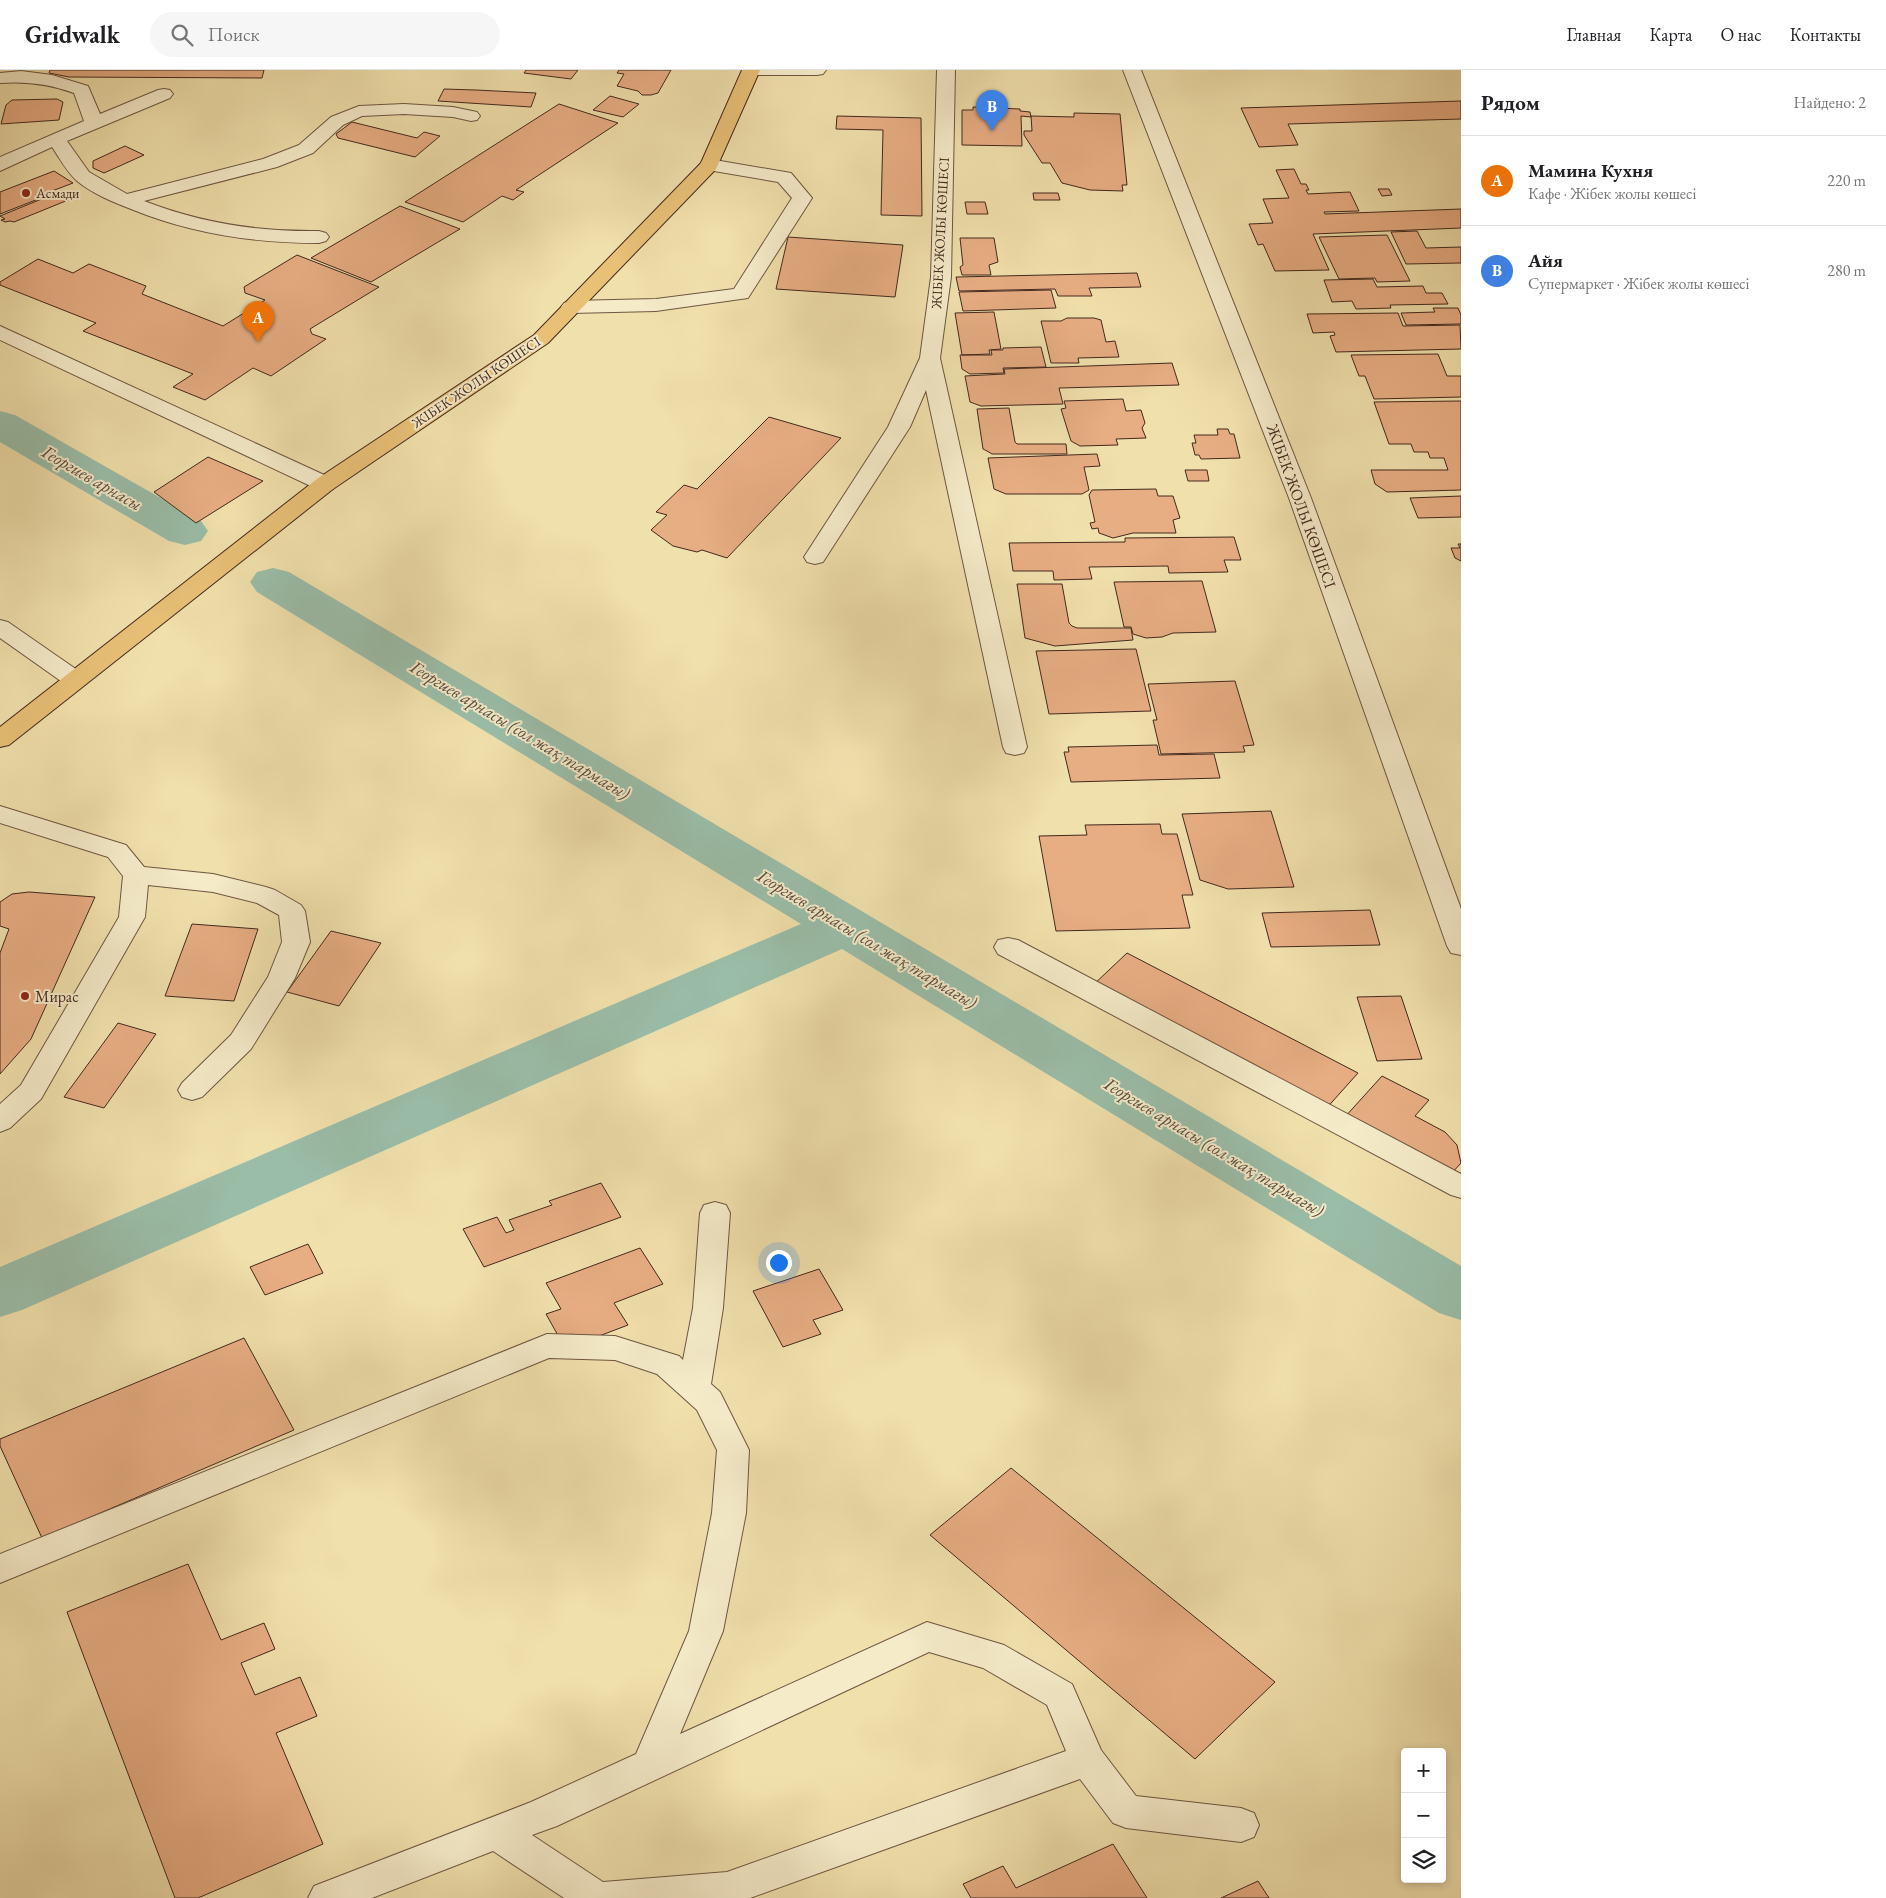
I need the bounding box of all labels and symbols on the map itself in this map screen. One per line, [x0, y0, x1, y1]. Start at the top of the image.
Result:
pin: B [976, 90, 1008, 131]
street label: ЖІБЕК ЖОЛЫ КӨШЕСІ [927, 157, 953, 310]
place label: Асмади [35, 184, 80, 202]
marker: Асмади [20, 187, 32, 199]
pin: A [242, 301, 274, 342]
street label: ЖІБЕК ЖОЛЫ КӨШЕСІ [407, 332, 544, 432]
street label: ЖІБЕК ЖОЛЫ КӨШЕСІ [1262, 420, 1341, 592]
water label: Георгиев арнасы [37, 439, 146, 516]
water label: Георгиев арнасы (сол жақ тармағы) [405, 654, 635, 805]
water label: Георгиев арнасы (сол жақ тармағы) [752, 863, 982, 1014]
place label: Мирас [35, 986, 79, 1007]
marker: Мирас [19, 990, 31, 1002]
water label: Георгиев арнасы (сол жақ тармағы) [1099, 1071, 1329, 1222]
your location [766, 1250, 792, 1276]

